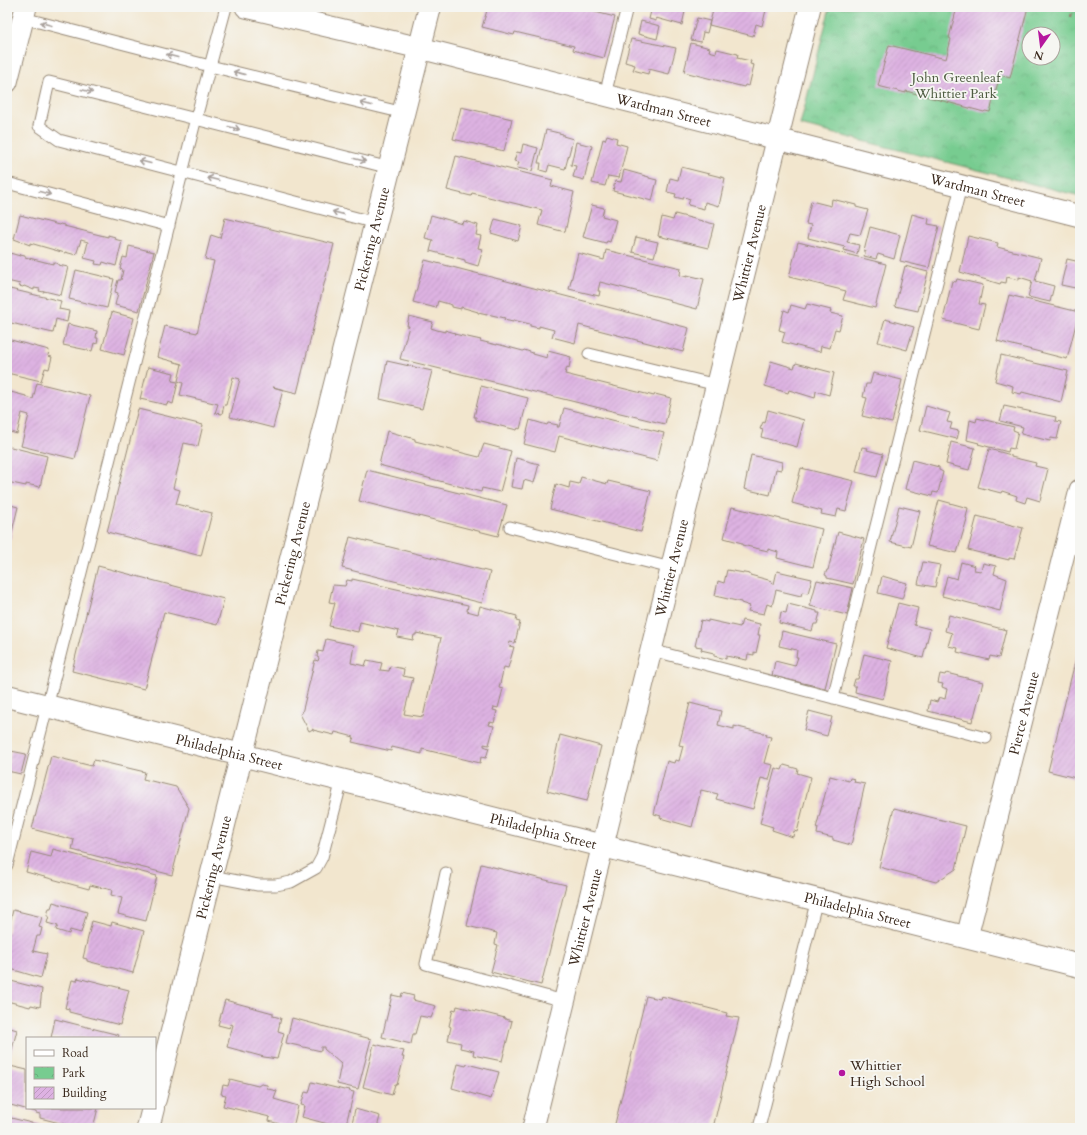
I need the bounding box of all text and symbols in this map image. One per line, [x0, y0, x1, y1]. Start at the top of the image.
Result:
one-way arrow [40, 19, 53, 27]
north arrow [1021, 26, 1061, 66]
text: N [1032, 47, 1045, 64]
one-way arrow [166, 52, 179, 59]
park label: John Greenleaf Whittier Park [910, 68, 1003, 103]
one-way arrow [233, 69, 246, 77]
one-way arrow [81, 88, 94, 96]
street label: Wardman Street [613, 89, 714, 131]
one-way arrow [360, 100, 373, 107]
one-way arrow [227, 125, 240, 132]
one-way arrow [139, 157, 152, 165]
one-way arrow [353, 157, 366, 165]
street label: Wardman Street [927, 168, 1028, 211]
one-way arrow [206, 175, 219, 182]
street label: Pickering Avenue [349, 185, 394, 293]
one-way arrow [38, 190, 51, 198]
street label: Whittier Avenue [728, 202, 770, 305]
one-way arrow [332, 209, 345, 216]
street label: Pickering Avenue [270, 499, 315, 607]
street label: Whittier Avenue [650, 517, 693, 620]
street label: Pierce Avenue [1004, 669, 1043, 757]
street label: Philadelphia Street [174, 729, 285, 775]
street label: Philadelphia Street [488, 808, 599, 854]
street label: Pickering Avenue [191, 813, 236, 921]
street label: Whittier Avenue [564, 866, 606, 969]
street label: Philadelphia Street [802, 887, 913, 933]
legend [26, 1037, 156, 1109]
text: Road [62, 1045, 89, 1061]
place label: Whittier High School [849, 1056, 925, 1091]
text: Park [62, 1065, 86, 1081]
marker: Whittier High School [837, 1068, 847, 1078]
text: Building [62, 1085, 107, 1101]

